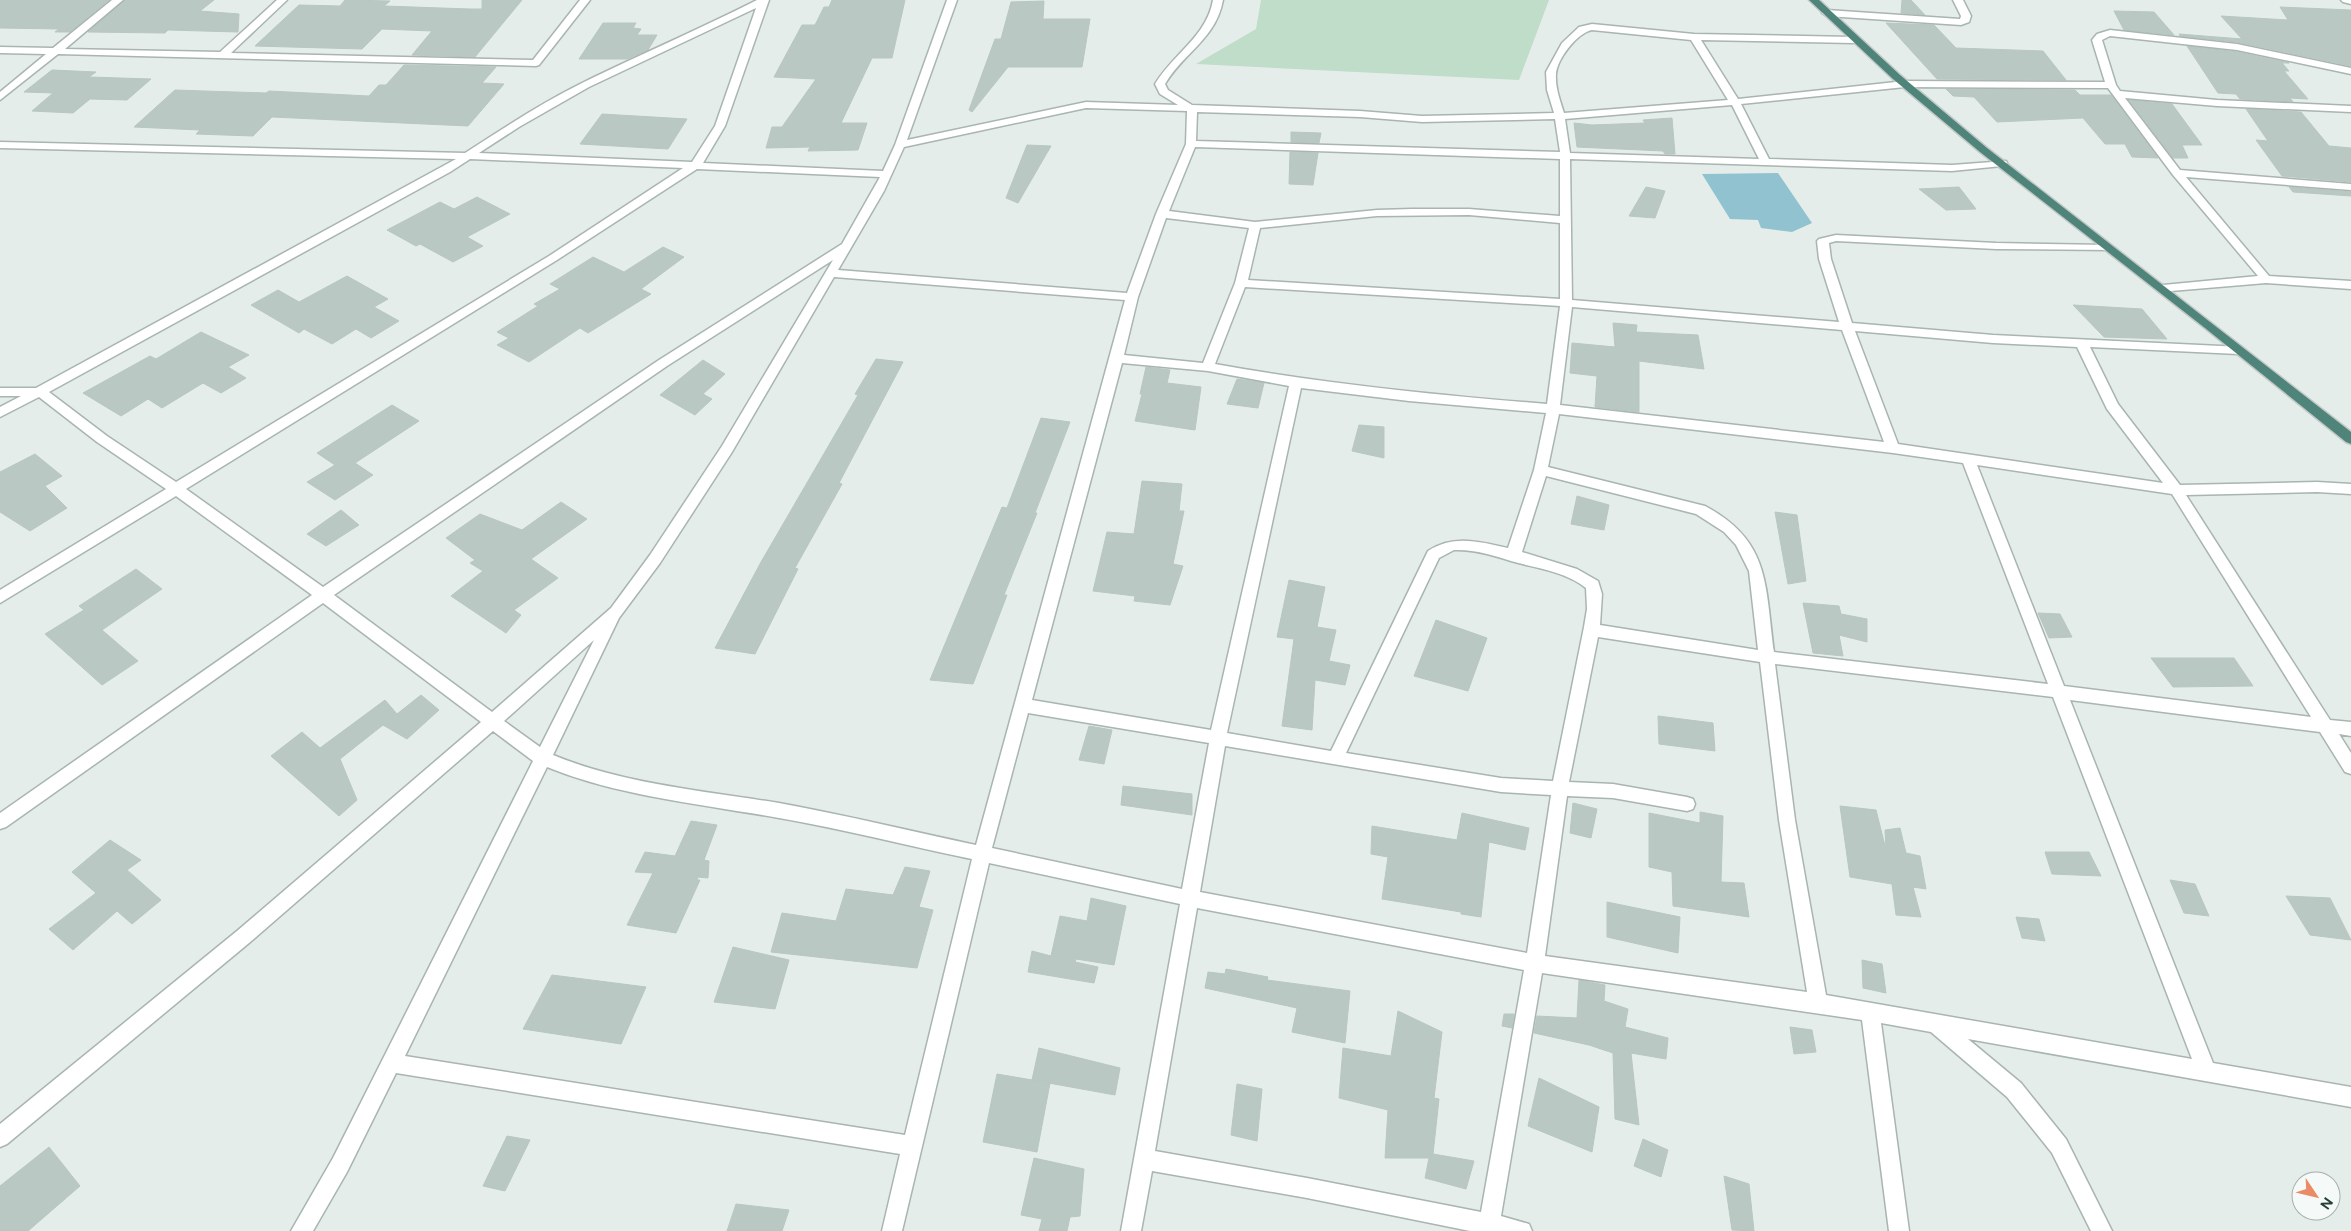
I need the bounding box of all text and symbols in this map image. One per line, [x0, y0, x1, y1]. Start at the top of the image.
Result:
north arrow [2291, 1171, 2341, 1221]
text: N [2316, 1194, 2336, 1212]

